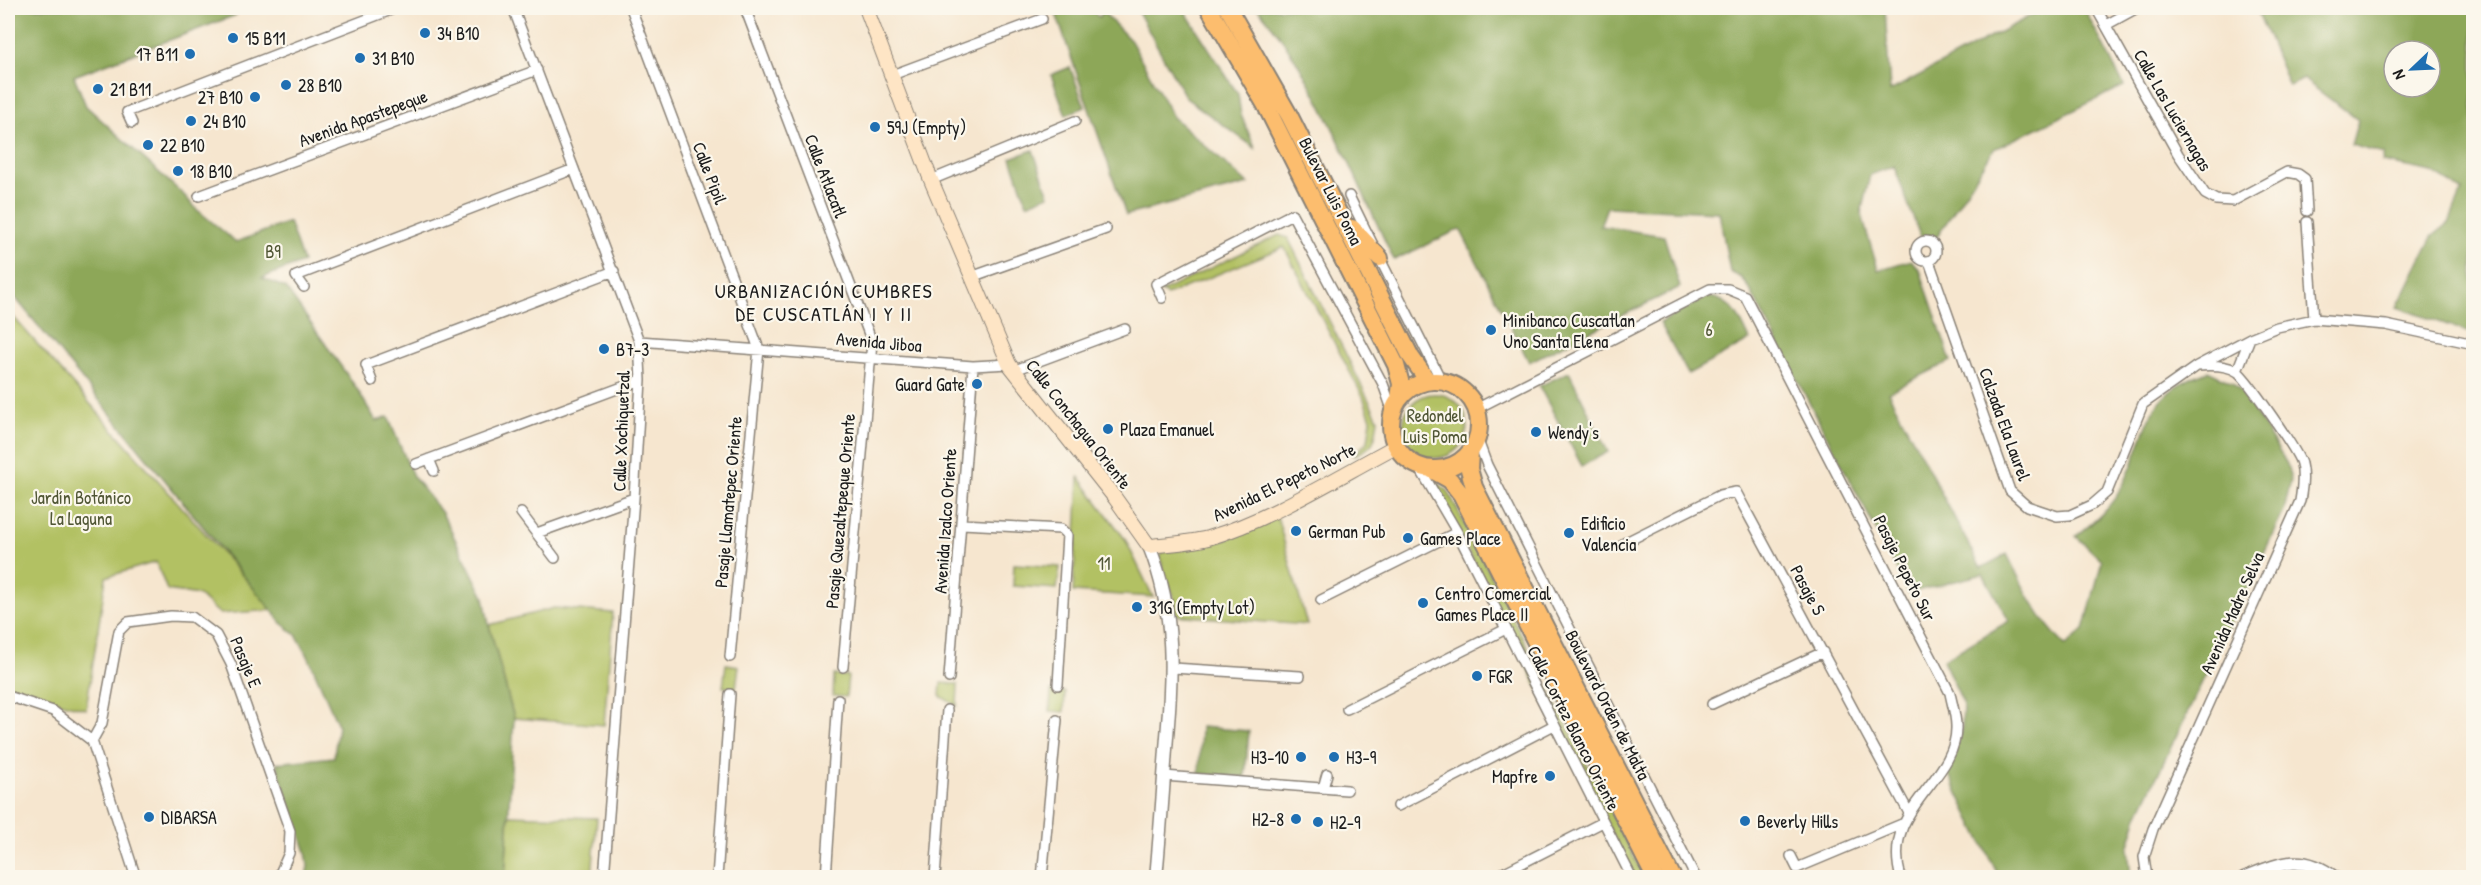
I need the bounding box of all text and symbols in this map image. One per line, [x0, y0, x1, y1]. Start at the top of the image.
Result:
place label: 34 B10 [437, 21, 480, 46]
place label: 15 B11 [245, 26, 285, 51]
marker: 34 B10 [418, 26, 432, 40]
marker: 15 B11 [226, 31, 240, 45]
north arrow [2382, 39, 2442, 99]
place label: 17 B11 [136, 42, 178, 67]
street label: Calle Las Luciernagas [2128, 44, 2218, 176]
place label: 31 B10 [372, 46, 414, 71]
marker: 17 B11 [183, 47, 197, 61]
marker: 31 B10 [353, 51, 367, 65]
text: N [2386, 66, 2410, 83]
place label: 28 B10 [298, 73, 342, 98]
place label: 21 B11 [110, 77, 151, 102]
marker: 28 B10 [279, 78, 293, 92]
marker: 21 B11 [91, 82, 105, 96]
street label: Avenida Apastepeque [295, 83, 431, 153]
place label: 27 B10 [198, 85, 243, 110]
marker: 27 B10 [248, 90, 262, 104]
place label: 24 B10 [203, 109, 246, 134]
marker: 24 B10 [184, 114, 198, 128]
place label: 59J (Empty) [887, 115, 966, 140]
marker: 59J (Empty) [868, 120, 882, 134]
street label: Calle Atlacatl [799, 131, 853, 222]
place label: 22 B10 [160, 133, 205, 158]
street label: Bulevar Luis Poma [1293, 133, 1369, 249]
marker: 22 B10 [141, 138, 155, 152]
street label: Calle Pipil [687, 138, 733, 208]
place label: 18 B10 [190, 159, 232, 184]
marker: 18 B10 [171, 164, 185, 178]
park label: B9 [265, 239, 281, 264]
district label: URBANIZACIÓN CUMBRES DE CUSCATLÁN I Y II [715, 277, 933, 327]
place label: Minibanco Cuscatlan Uno Santa Elena [1503, 308, 1635, 354]
park label: 6 [1705, 317, 1713, 342]
marker: Minibanco Cuscatlan Uno Santa Elena [1484, 323, 1498, 337]
street label: Avenida Jiboa [835, 326, 923, 358]
place label: B7-3 [616, 337, 649, 362]
marker: B7-3 [597, 342, 611, 356]
street label: Calle Conchagua Oriente [1020, 354, 1138, 494]
street label: Calzada Ela Laurel [1973, 364, 2037, 484]
street label: Calle Xochiquetzal [606, 370, 636, 492]
place label: Guard Gate [895, 372, 965, 397]
marker: Guard Gate [970, 377, 984, 391]
park label: Redondel Luis Poma [1403, 403, 1467, 449]
street label: Pasaje Quezaltepeque Oriente [819, 412, 861, 610]
street label: Pasaje Llamatepec Oriente [708, 415, 748, 589]
place label: Plaza Emanuel [1120, 417, 1214, 442]
place label: Wendy's [1548, 420, 1599, 445]
marker: Plaza Emanuel [1101, 422, 1115, 436]
marker: Wendy's [1529, 425, 1543, 439]
street label: Avenida El Pepeto Norte [1208, 437, 1360, 527]
street label: Avenida Izalco Oriente [927, 448, 963, 594]
park label: Jardín Botánico La Laguna [31, 485, 131, 531]
place label: Edificio Valencia [1581, 511, 1636, 557]
street label: Pasaje Pepeto Sur [1868, 511, 1942, 625]
place label: German Pub [1308, 519, 1386, 544]
marker: German Pub [1289, 524, 1303, 538]
place label: Games Place [1420, 526, 1501, 551]
marker: Edificio Valencia [1562, 526, 1576, 540]
marker: Games Place [1401, 531, 1415, 545]
street label: Avenida Madre Selva [2194, 548, 2270, 678]
park label: 11 [1097, 551, 1111, 576]
street label: Pasaje S [1784, 561, 1832, 619]
place label: Centro Comercial Games Place II [1435, 581, 1551, 627]
place label: 31G (Empty Lot) [1149, 595, 1255, 620]
marker: Centro Comercial Games Place II [1416, 596, 1430, 610]
marker: 31G (Empty Lot) [1130, 600, 1144, 614]
street label: Boulevard Orden de Malta [1559, 626, 1657, 784]
street label: Pasaje E [224, 633, 268, 691]
street label: Calle Cortez Blanco Oriente [1521, 641, 1627, 815]
place label: FGR [1488, 664, 1513, 689]
marker: FGR [1470, 669, 1484, 683]
place label: H3-10 [1251, 745, 1289, 770]
place label: H3-9 [1346, 745, 1377, 770]
marker: H3-10 [1294, 750, 1308, 764]
marker: H3-9 [1327, 750, 1341, 764]
place label: Mapfre [1492, 764, 1538, 789]
marker: Mapfre [1543, 769, 1557, 783]
place label: DIBARSA [161, 805, 217, 830]
place label: H2-8 [1252, 807, 1284, 832]
place label: Beverly Hills [1757, 809, 1838, 834]
marker: DIBARSA [142, 810, 156, 824]
place label: H2-9 [1330, 810, 1361, 835]
marker: H2-8 [1289, 812, 1303, 826]
marker: Beverly Hills [1738, 814, 1752, 828]
marker: H2-9 [1311, 815, 1325, 829]

